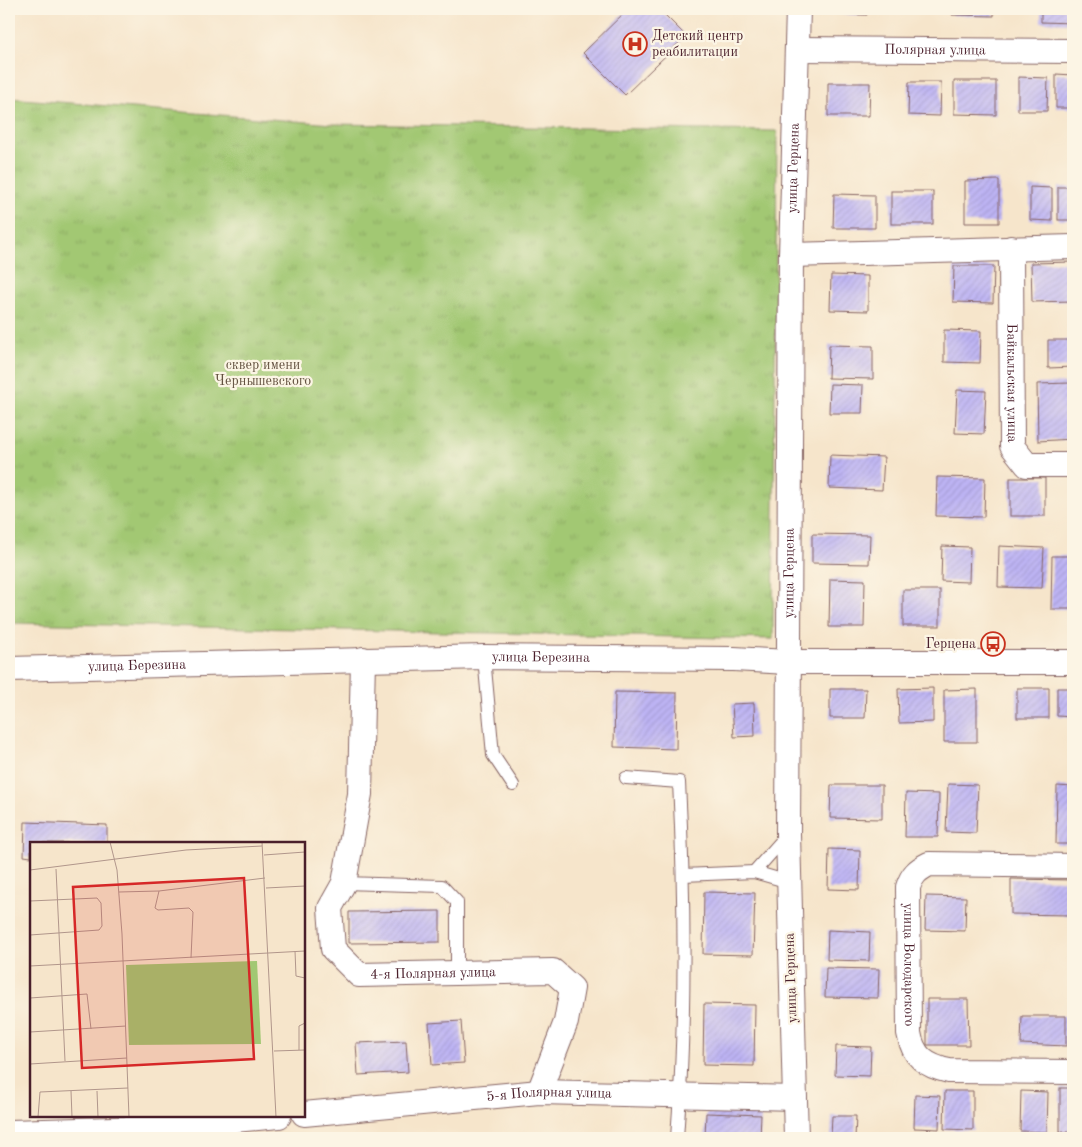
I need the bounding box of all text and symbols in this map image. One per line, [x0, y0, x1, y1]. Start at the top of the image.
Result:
place label: Детский центр реабилитации [652, 29, 743, 59]
hospital icon: Детский центр реабилитации [622, 31, 648, 57]
street label: Полярная улица [884, 43, 986, 57]
street label: улица Герцена [785, 123, 802, 214]
street label: Байкальская улица [1004, 323, 1019, 443]
park label: сквер имени Чернышевского [215, 358, 311, 388]
street label: улица Герцена [782, 528, 797, 618]
bus stop icon: Герцена [980, 631, 1006, 657]
place label: Герцена [926, 637, 976, 651]
street label: улица Березина [492, 650, 590, 665]
street label: улица Березина [88, 658, 186, 674]
inset map [30, 842, 305, 1117]
street label: улица Володарского [901, 903, 916, 1027]
street label: улица Герцена [782, 933, 800, 1023]
street label: 4-я Полярная улица [370, 965, 496, 982]
street label: 5-я Полярная улица [486, 1085, 612, 1104]

